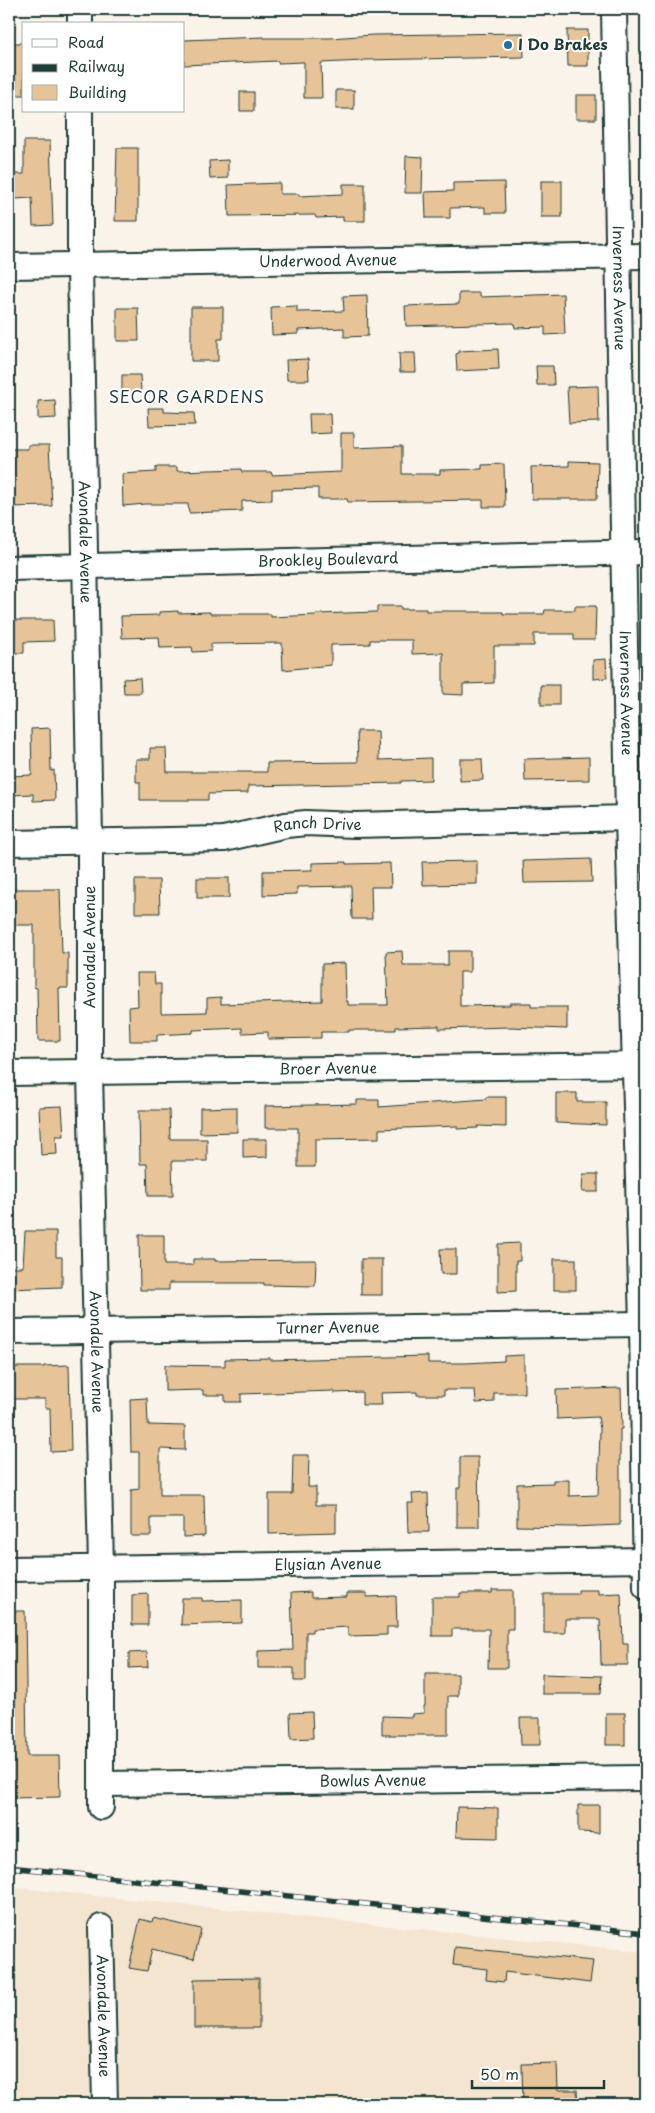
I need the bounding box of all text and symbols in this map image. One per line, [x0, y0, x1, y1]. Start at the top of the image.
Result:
legend [22, 22, 185, 112]
text: Road [68, 30, 104, 53]
place label: I Do Brakes [518, 32, 608, 55]
marker: I Do Brakes [502, 39, 514, 51]
text: Railway [68, 54, 125, 77]
text: Building [68, 80, 127, 103]
street label: Inverness Avenue [608, 225, 633, 351]
street label: Underwood Avenue [259, 247, 397, 272]
district label: SECOR GARDENS [109, 384, 265, 408]
street label: Avondale Avenue [74, 480, 99, 603]
street label: Brookley Boulevard [257, 545, 399, 572]
street label: Inverness Avenue [615, 630, 640, 756]
street label: Ranch Drive [271, 810, 362, 838]
street label: Avondale Avenue [77, 886, 100, 1008]
street label: Broer Avenue [279, 1055, 377, 1080]
street label: Avondale Avenue [85, 1290, 111, 1413]
street label: Turner Avenue [276, 1314, 380, 1339]
street label: Elysian Avenue [274, 1551, 382, 1575]
street label: Bowlus Avenue [319, 1767, 427, 1792]
street label: Avondale Avenue [92, 1954, 117, 2077]
scale bar [472, 2058, 605, 2090]
text: 50 m [480, 2062, 519, 2085]

